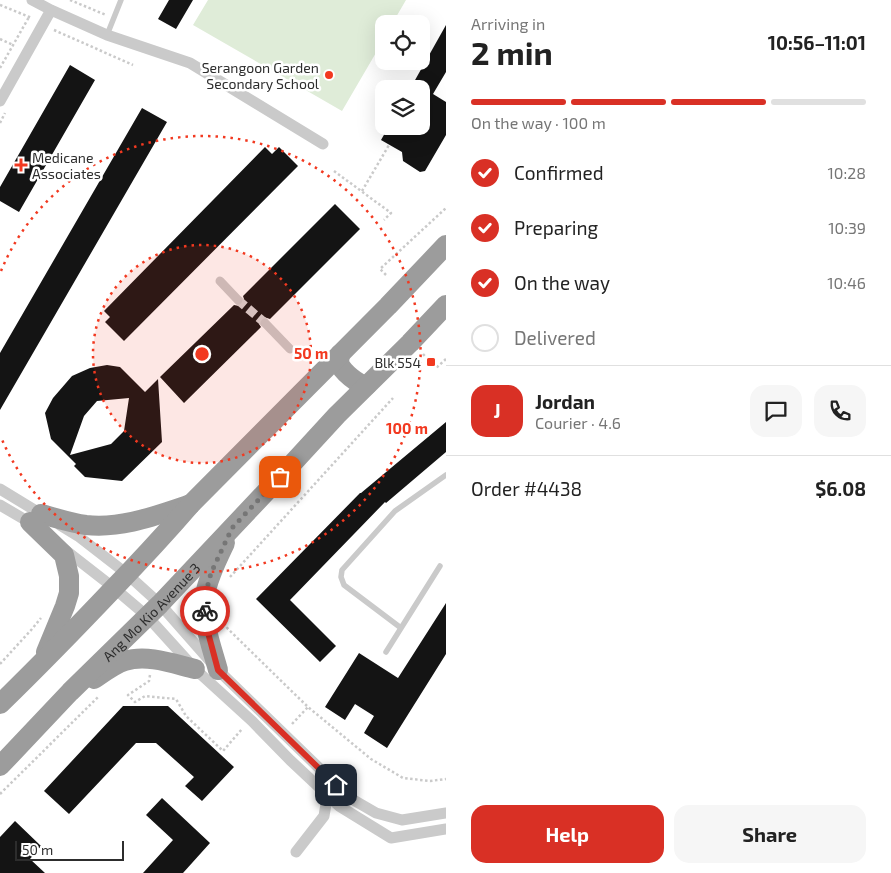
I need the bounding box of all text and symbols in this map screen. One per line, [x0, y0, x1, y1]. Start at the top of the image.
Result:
text: Arriving in [471, 14, 545, 33]
map controls [375, 15, 430, 135]
button: locate [375, 15, 430, 70]
text: 10:56–11:01 [768, 31, 866, 54]
text: 2 min [471, 33, 553, 71]
place label: Serangoon Garden Secondary School [202, 59, 320, 92]
marker: Serangoon Garden Secondary School [323, 69, 335, 81]
button: layers [375, 80, 430, 135]
text: On the way · 100 m [471, 113, 606, 132]
place label: Medicane Associates [32, 149, 101, 182]
marker: Medicane Associates [14, 158, 28, 172]
icon: check [471, 159, 499, 187]
text: Confirmed [514, 161, 604, 184]
text: 10:28 [828, 163, 866, 182]
icon: check [471, 214, 499, 242]
text: Preparing [514, 216, 598, 239]
text: 10:39 [828, 218, 866, 237]
icon: check [471, 269, 499, 297]
text: On the way [514, 271, 610, 294]
text: 10:46 [827, 273, 866, 292]
text: Delivered [514, 326, 596, 349]
text: 50 m [294, 344, 328, 362]
centre of rings [193, 345, 211, 363]
place label: Blk 554 [374, 354, 421, 371]
marker: Blk 554 [425, 356, 437, 368]
button: chat [750, 385, 802, 437]
button: phone [814, 385, 866, 437]
text: Jordan [535, 390, 595, 413]
text: J [493, 399, 501, 422]
text: Courier · 4.6 [535, 413, 621, 432]
text: 100 m [386, 419, 428, 437]
pin [259, 456, 301, 498]
icon: bag [266, 463, 294, 491]
text: Order #4438 [471, 477, 582, 500]
text: $6.08 [815, 477, 866, 500]
street label: Ang Mo Kio Avenue 3 [99, 559, 203, 664]
courier [180, 586, 230, 636]
icon: bike [191, 597, 219, 625]
pin [315, 764, 357, 806]
icon: home [322, 771, 350, 799]
button: Help [471, 805, 664, 863]
button: Share [674, 805, 866, 863]
scale bar [15, 838, 124, 861]
text: 50 m [22, 841, 53, 858]

